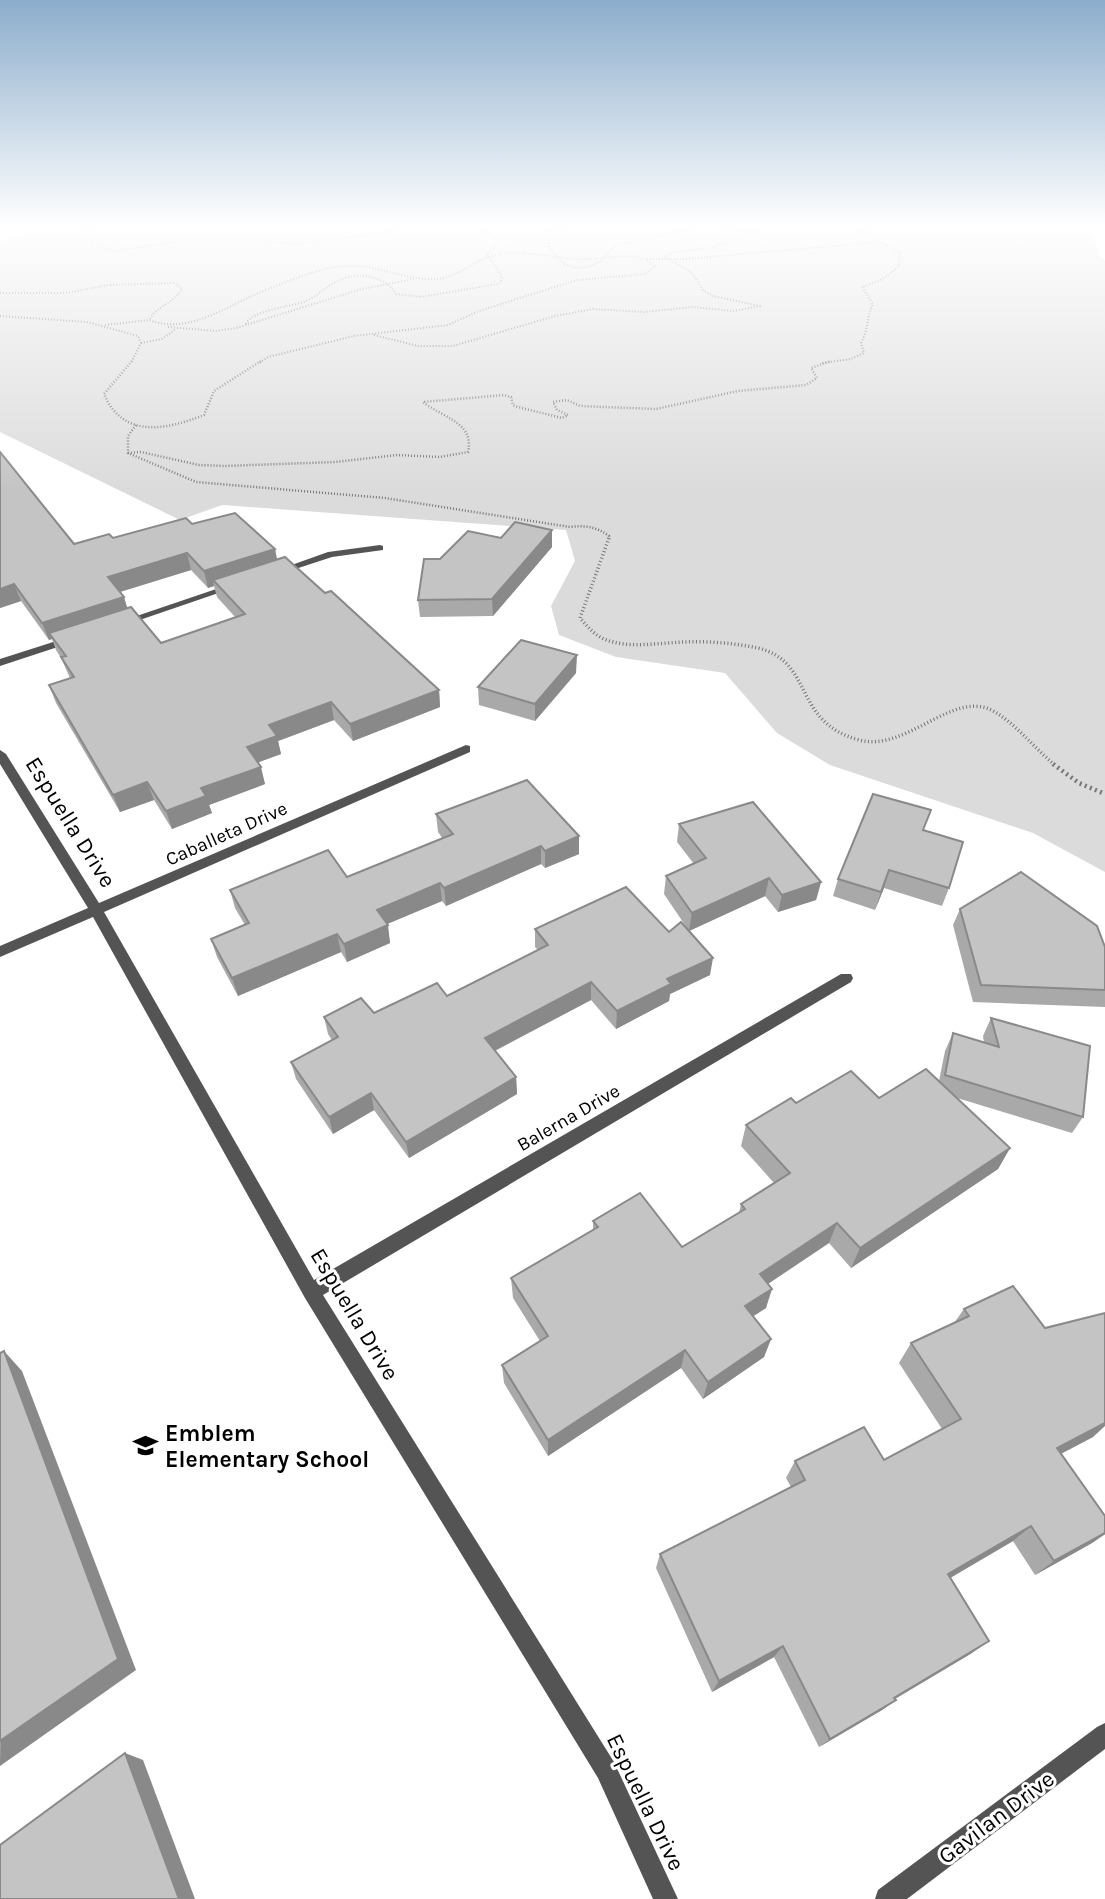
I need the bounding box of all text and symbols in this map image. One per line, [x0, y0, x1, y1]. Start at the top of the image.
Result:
street label: Espuella Drive [20, 752, 121, 893]
street label: Caballeta Drive [162, 797, 291, 871]
street label: Balerna Drive [513, 1080, 624, 1156]
street label: Espuella Drive [305, 1243, 404, 1385]
place label: Emblem Elementary School [165, 1420, 369, 1473]
school or university icon: Emblem Elementary School [131, 1432, 159, 1460]
street label: Espuella Drive [601, 1729, 690, 1875]
street label: Gavilan Drive [933, 1765, 1060, 1870]

